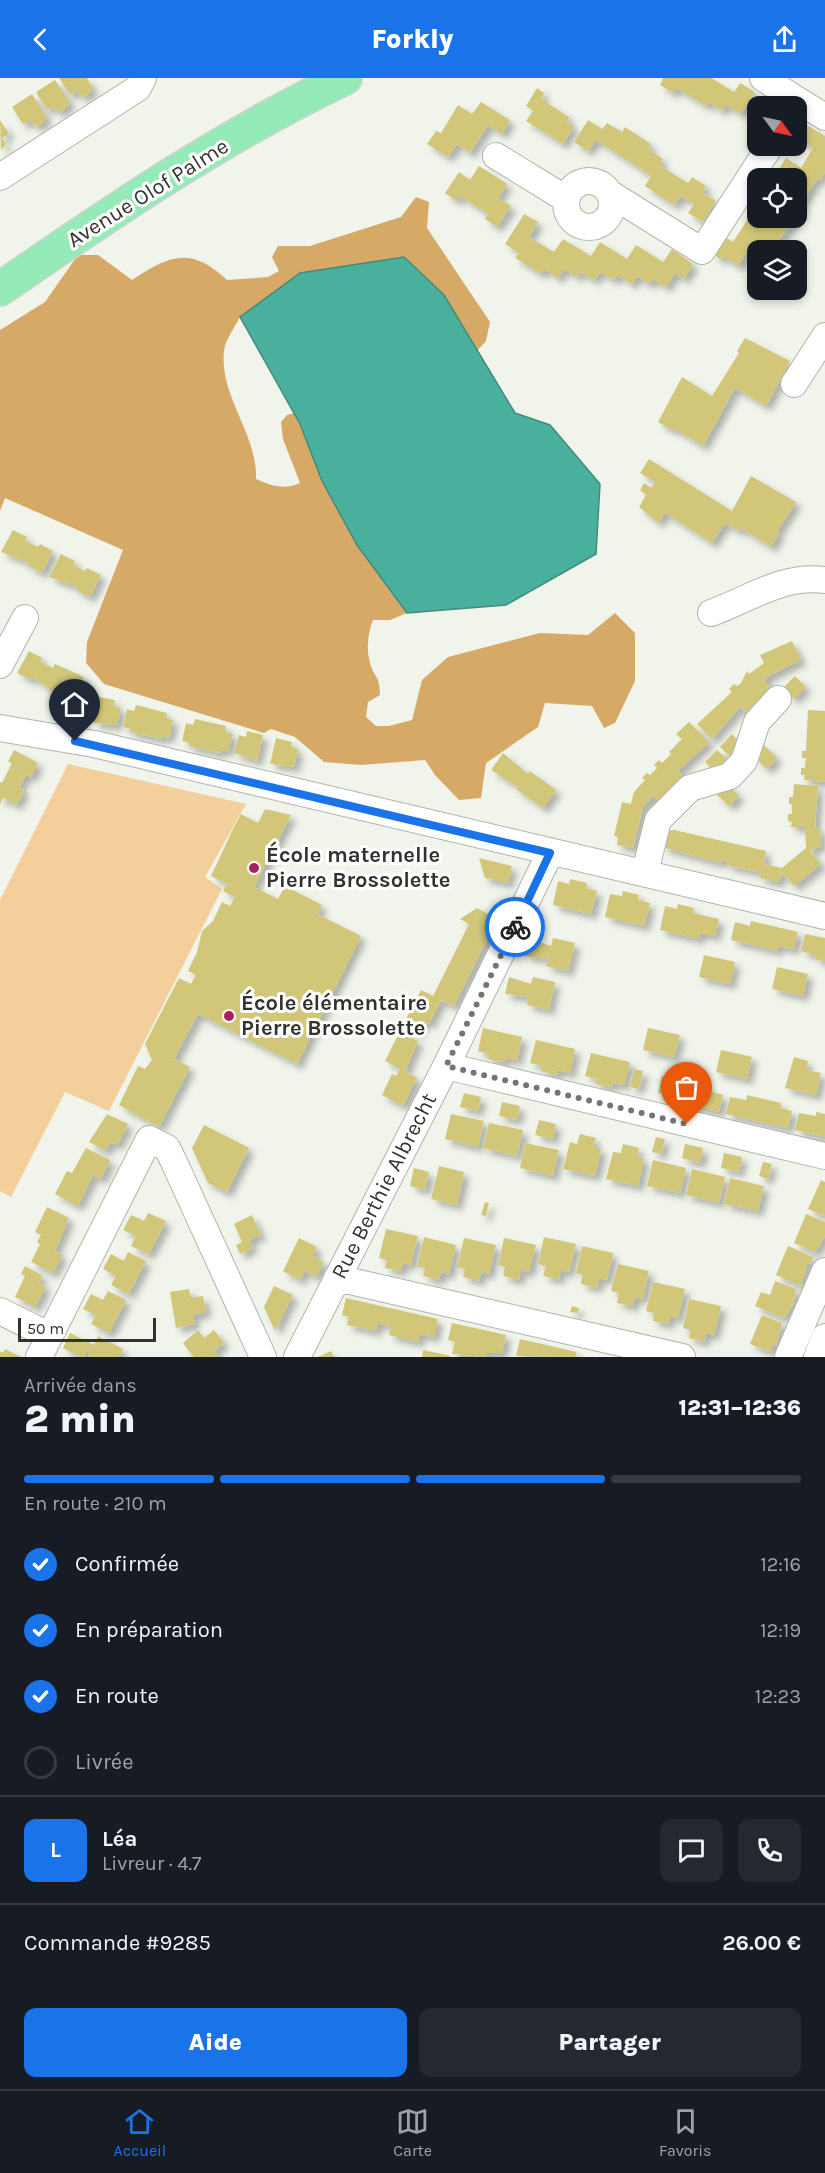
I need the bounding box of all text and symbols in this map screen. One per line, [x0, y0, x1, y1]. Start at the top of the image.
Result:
icon: back [24, 23, 57, 56]
text: Forkly [371, 23, 454, 55]
icon: share [768, 23, 801, 56]
north arrow [747, 96, 807, 156]
map controls [747, 96, 807, 300]
street label: Avenue Olof Palme [63, 133, 233, 253]
button: locate [747, 168, 807, 228]
button: layers [747, 240, 807, 300]
pin [49, 679, 100, 741]
icon: home [58, 688, 91, 721]
place label: École maternelle Pierre Brossolette [266, 841, 451, 893]
marker: École maternelle Pierre Brossolette [247, 861, 261, 875]
courier [485, 897, 545, 957]
icon: bike [499, 911, 532, 944]
place label: École élémentaire Pierre Brossolette [241, 989, 427, 1041]
marker: École élémentaire Pierre Brossolette [222, 1009, 236, 1023]
pin [661, 1062, 712, 1124]
icon: bag [670, 1071, 703, 1104]
street label: Rue Berthie Albrecht [326, 1089, 442, 1283]
scale bar [18, 1315, 156, 1342]
text: 50 m [27, 1319, 64, 1338]
text: Arrivée dans [24, 1374, 137, 1397]
text: 12:31–12:36 [678, 1395, 801, 1421]
text: 2 min [24, 1396, 136, 1442]
text: En route · 210 m [24, 1492, 167, 1515]
icon: check [24, 1548, 57, 1581]
text: Confirmée [75, 1551, 179, 1577]
text: 12:16 [760, 1553, 801, 1576]
icon: check [24, 1614, 57, 1647]
text: En préparation [75, 1617, 223, 1643]
text: 12:19 [760, 1619, 801, 1642]
icon: check [24, 1680, 57, 1713]
text: En route [75, 1683, 159, 1709]
text: 12:23 [755, 1685, 801, 1708]
text: Livrée [75, 1749, 133, 1775]
button: chat [660, 1819, 723, 1882]
button: phone [738, 1819, 801, 1882]
text: Léa [102, 1826, 137, 1852]
text: L [50, 1837, 61, 1863]
text: Livreur · 4.7 [102, 1852, 201, 1875]
text: Commande #9285 [24, 1930, 211, 1956]
text: 26.00 € [722, 1930, 801, 1956]
button: Aide [24, 2008, 407, 2077]
button: Partager [419, 2008, 801, 2077]
tab: Accueil [113, 2105, 166, 2160]
tab: Carte [393, 2105, 432, 2160]
tab: Favoris [659, 2105, 711, 2160]

